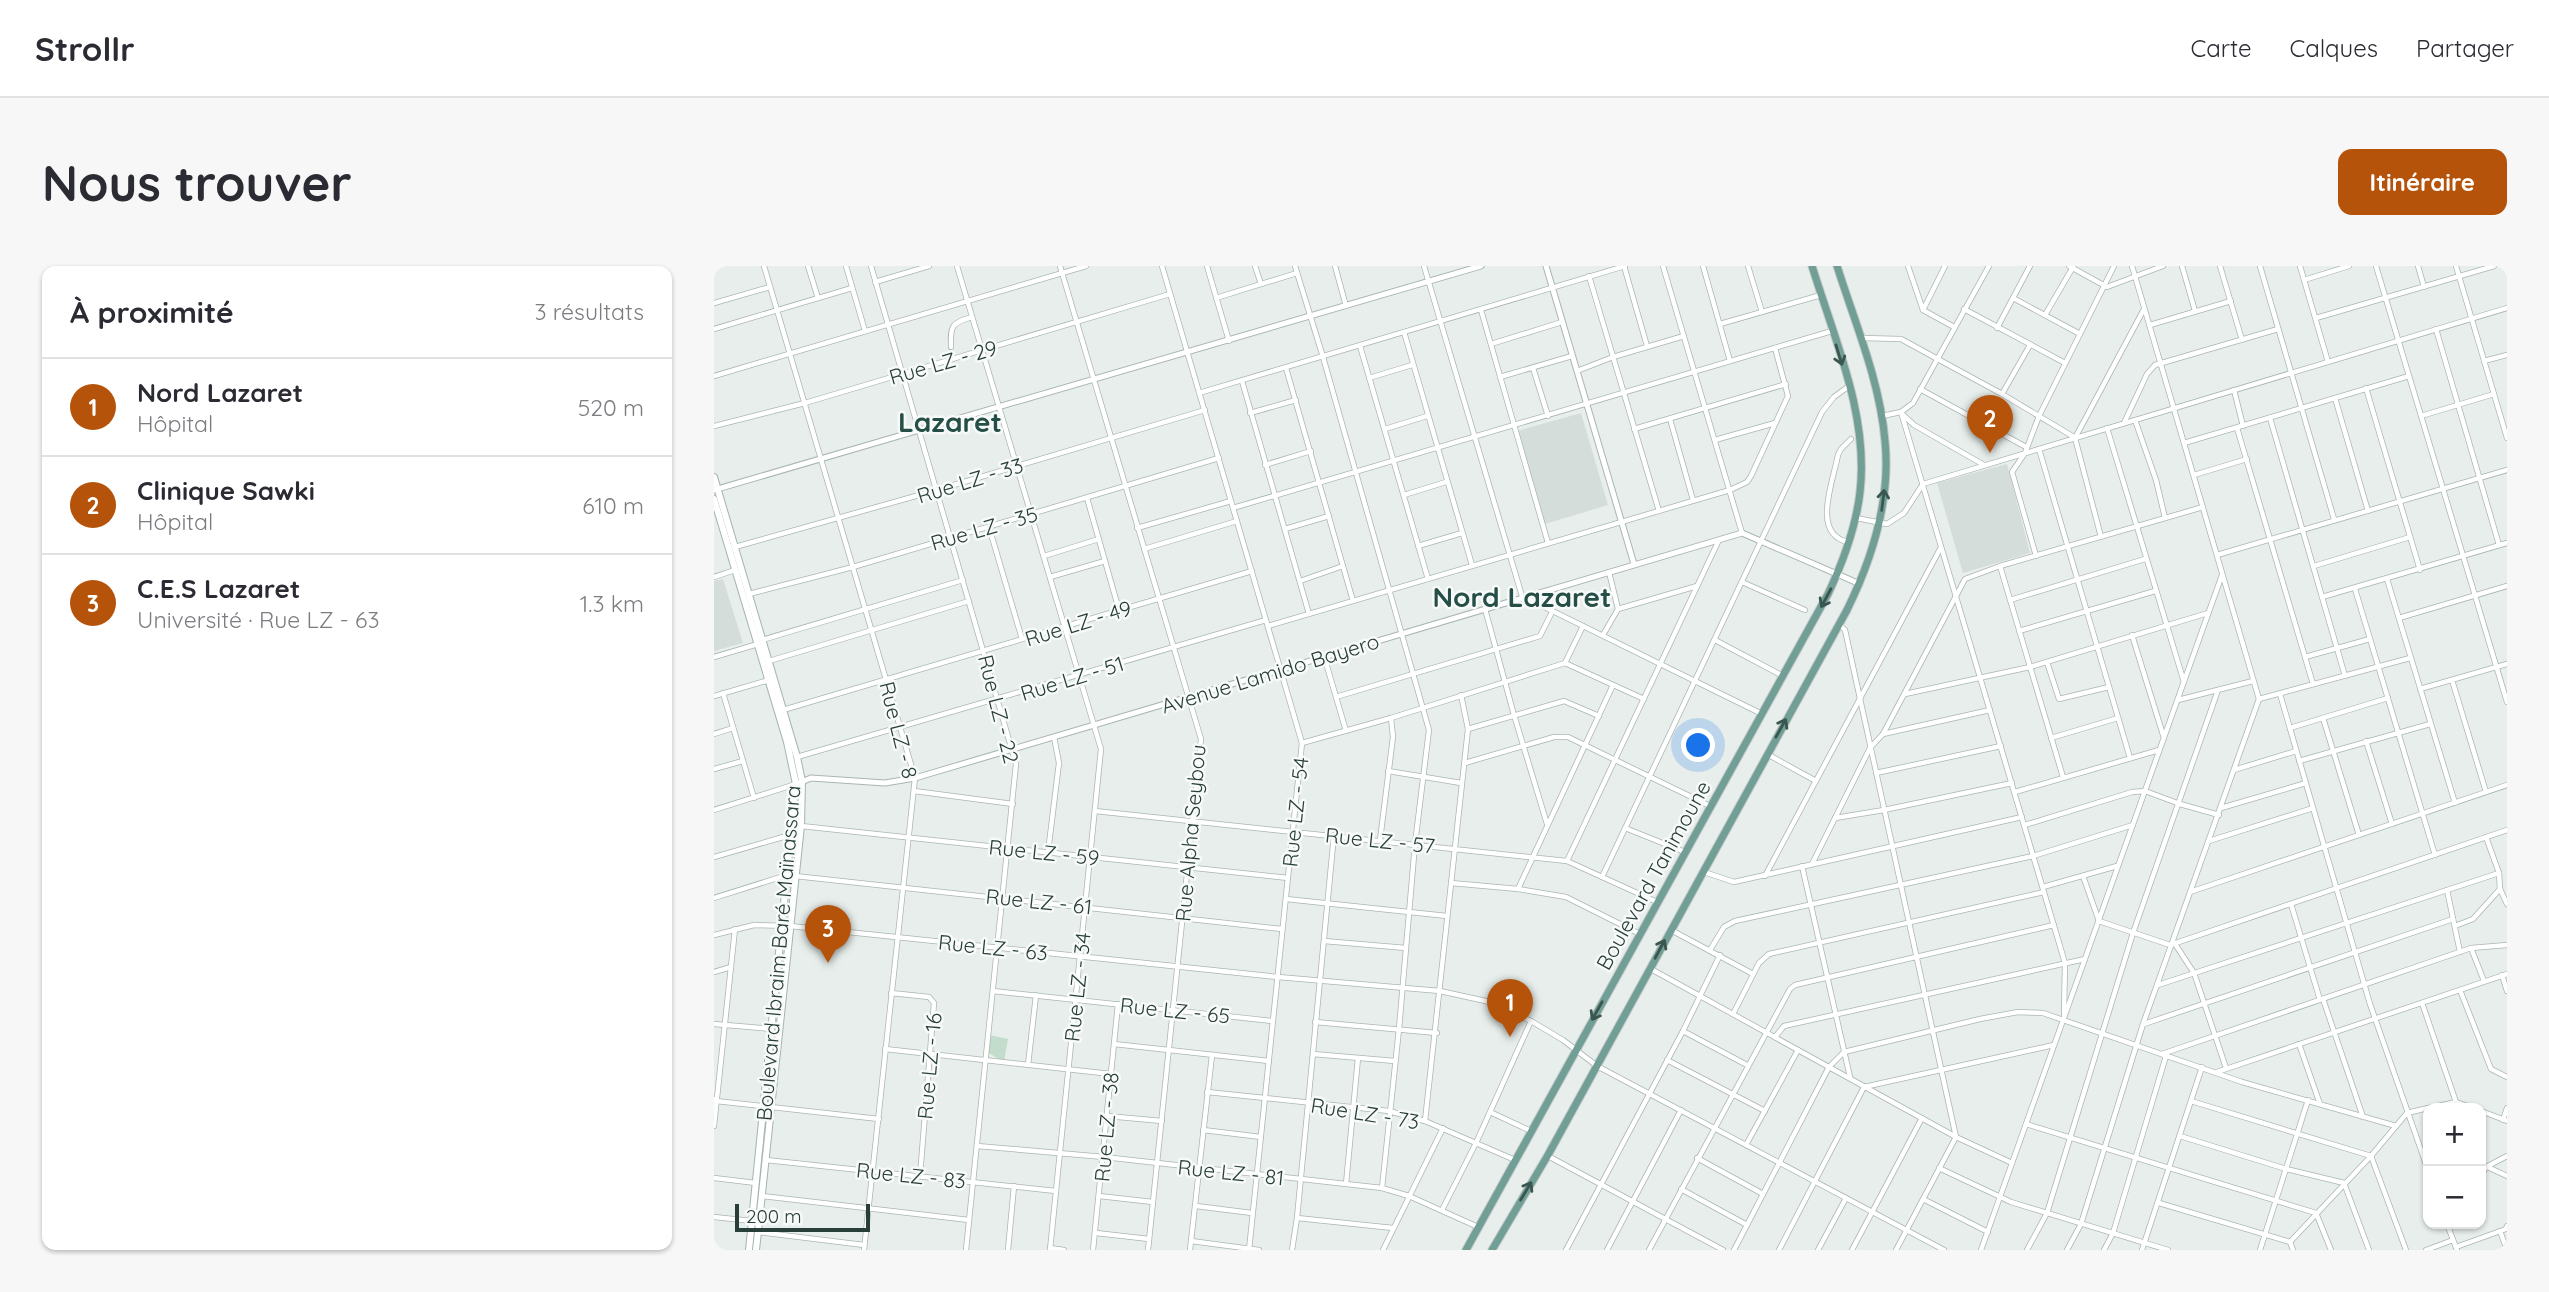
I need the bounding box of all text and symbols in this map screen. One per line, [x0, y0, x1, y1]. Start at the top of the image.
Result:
text: Strollr [35, 28, 135, 69]
text: Carte [2190, 33, 2252, 63]
text: Calques [2290, 33, 2378, 63]
text: Partager [2416, 33, 2514, 63]
button: Itinéraire [2338, 149, 2507, 215]
text: Nous trouver [42, 152, 352, 213]
text: À proximité [70, 293, 234, 331]
text: 3 résultats [534, 297, 644, 326]
street label: Rue LZ - 29 [886, 334, 1000, 390]
one-way arrow [1834, 343, 1847, 365]
text: Nord Lazaret [137, 376, 303, 409]
text: 1 [89, 393, 97, 422]
text: 520 m [578, 393, 644, 422]
pin: 2 [1967, 395, 2013, 453]
district label: Lazaret [898, 404, 1002, 439]
text: Hôpital [137, 409, 213, 438]
street label: Rue LZ - 33 [914, 452, 1026, 508]
text: Clinique Sawki [137, 474, 315, 507]
one-way arrow [1876, 489, 1889, 512]
text: 2 [86, 491, 100, 520]
text: 610 m [582, 491, 644, 520]
street label: Rue LZ - 35 [927, 500, 1041, 556]
text: Hôpital [137, 507, 213, 536]
text: C.E.S Lazaret [137, 572, 300, 605]
district label: Nord Lazaret [1433, 579, 1611, 614]
one-way arrow [1819, 587, 1832, 608]
text: 3 [87, 589, 99, 618]
text: 1.3 km [580, 589, 644, 618]
street label: Rue LZ - 49 [1022, 594, 1134, 652]
text: Université · Rue LZ - 63 [137, 605, 380, 634]
street label: Avenue Lamido Bayero [1158, 627, 1382, 719]
street label: Rue LZ - 51 [1017, 650, 1127, 706]
street label: Rue LZ - 22 [973, 652, 1025, 766]
street label: Rue LZ - 8 [874, 679, 924, 781]
one-way arrow [1775, 718, 1788, 739]
your location [1681, 728, 1715, 762]
street label: Rue Alpha Seybou [1169, 743, 1211, 923]
street label: Rue LZ - 54 [1276, 756, 1314, 868]
street label: Boulevard Tanimoune [1590, 776, 1716, 974]
street label: Boulevard Ibraim Baré Maïnassara [750, 784, 806, 1122]
street label: Rue LZ - 57 [1324, 821, 1436, 859]
street label: Rue LZ - 59 [987, 833, 1101, 871]
street label: Rue LZ - 61 [985, 882, 1093, 920]
pin: 3 [805, 905, 851, 963]
street label: Rue LZ - 63 [937, 928, 1049, 966]
street label: Rue LZ - 34 [1058, 931, 1096, 1043]
one-way arrow [1653, 940, 1667, 960]
pin: 1 [1487, 979, 1533, 1037]
street label: Rue LZ - 65 [1119, 991, 1231, 1029]
one-way arrow [1590, 1000, 1603, 1021]
street label: Rue LZ - 16 [911, 1012, 947, 1120]
street label: Rue LZ - 38 [1088, 1071, 1124, 1183]
street label: Rue LZ - 73 [1309, 1092, 1421, 1134]
map controls [2423, 1103, 2486, 1229]
button: + [2423, 1103, 2486, 1166]
street label: Rue LZ - 81 [1176, 1153, 1286, 1191]
street label: Rue LZ - 83 [855, 1156, 967, 1194]
button: − [2423, 1166, 2486, 1229]
one-way arrow [1520, 1182, 1534, 1202]
scale bar [735, 1201, 870, 1233]
text: 200 m [746, 1204, 802, 1228]

